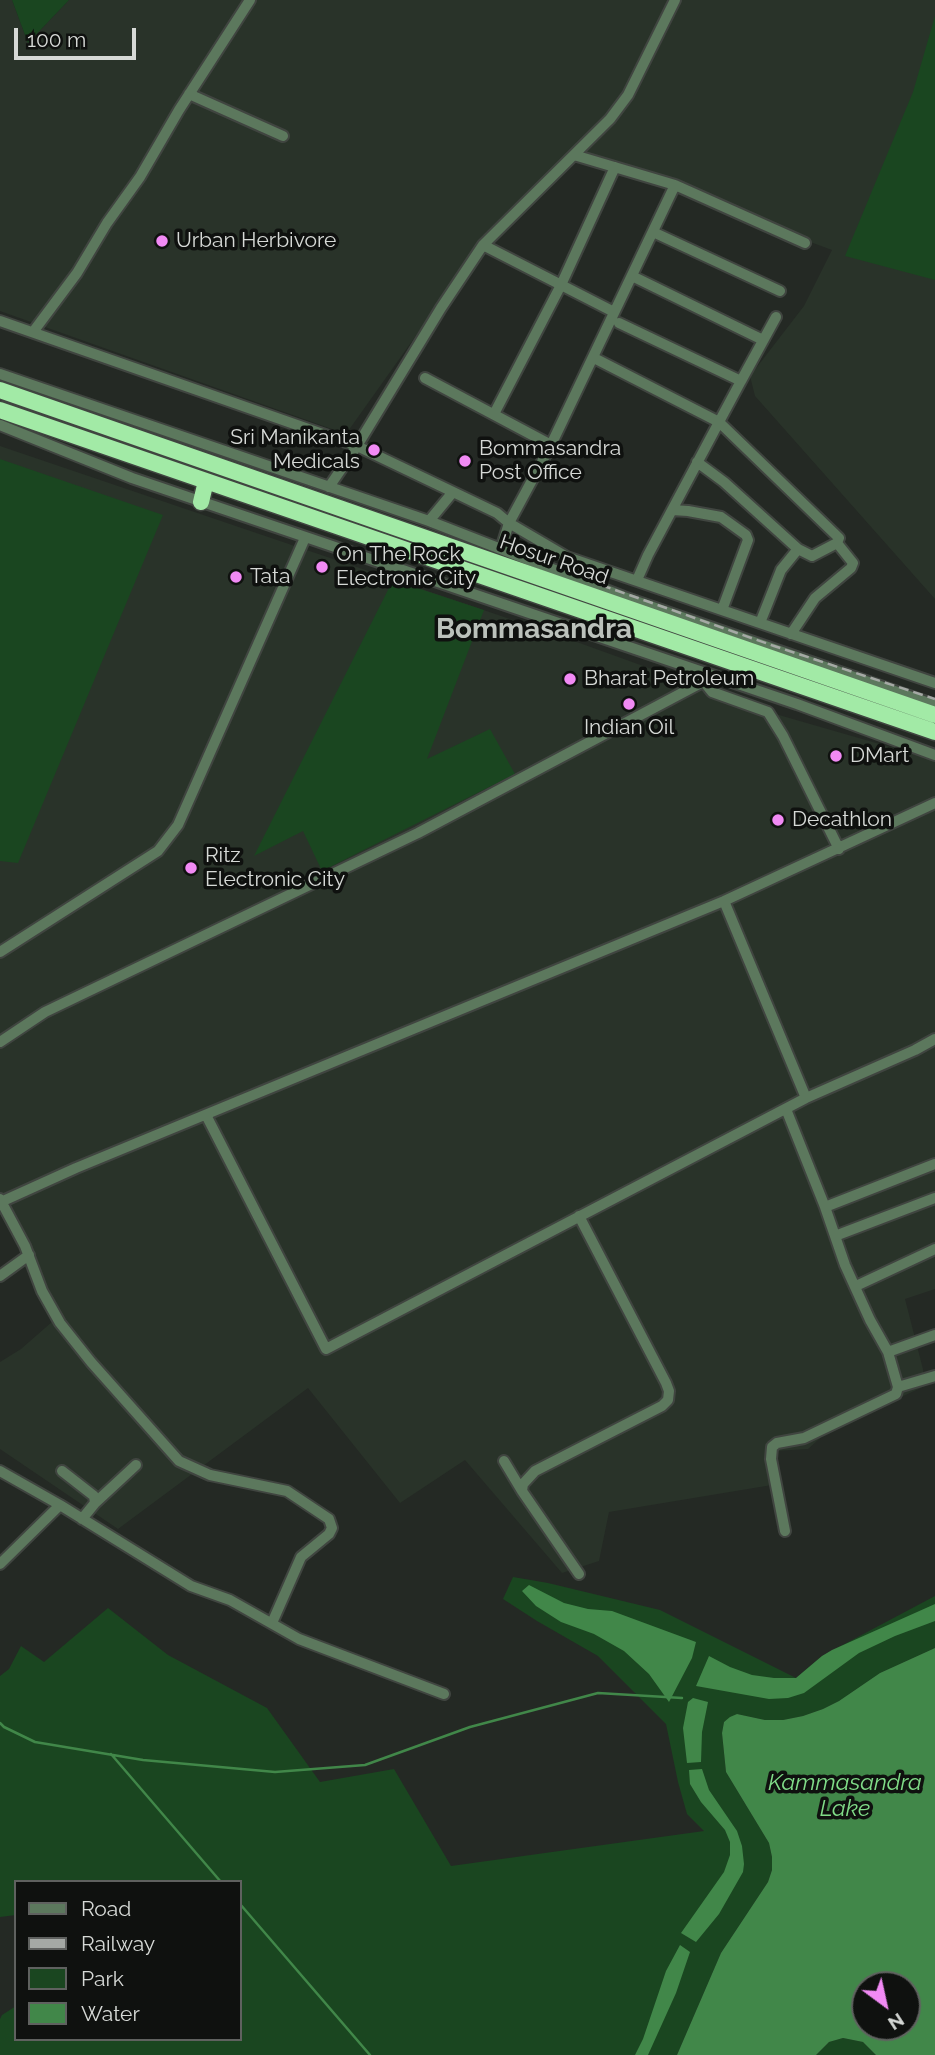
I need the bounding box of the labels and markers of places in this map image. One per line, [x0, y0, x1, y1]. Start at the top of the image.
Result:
place label: Urban Herbivore [176, 228, 336, 254]
marker: Urban Herbivore [154, 233, 170, 249]
place label: Sri Manikanta Medicals [230, 425, 360, 475]
place label: Bommasandra Post Office [479, 436, 621, 486]
marker: Sri Manikanta Medicals [366, 442, 382, 458]
marker: Bommasandra Post Office [457, 453, 473, 469]
place label: On The Rock Electronic City [336, 542, 476, 592]
marker: On The Rock Electronic City [314, 559, 330, 575]
place label: Tata [250, 564, 290, 590]
marker: Tata [228, 569, 244, 585]
place label: Bharat Petroleum [584, 666, 754, 692]
marker: Bharat Petroleum [562, 671, 578, 687]
marker: Indian Oil [621, 696, 637, 712]
place label: Indian Oil [584, 715, 674, 741]
place label: DMart [850, 743, 909, 769]
marker: DMart [828, 748, 844, 764]
place label: Decathlon [792, 807, 892, 833]
marker: Decathlon [770, 812, 786, 828]
place label: Ritz Electronic City [205, 843, 345, 893]
marker: Ritz Electronic City [183, 860, 199, 876]

